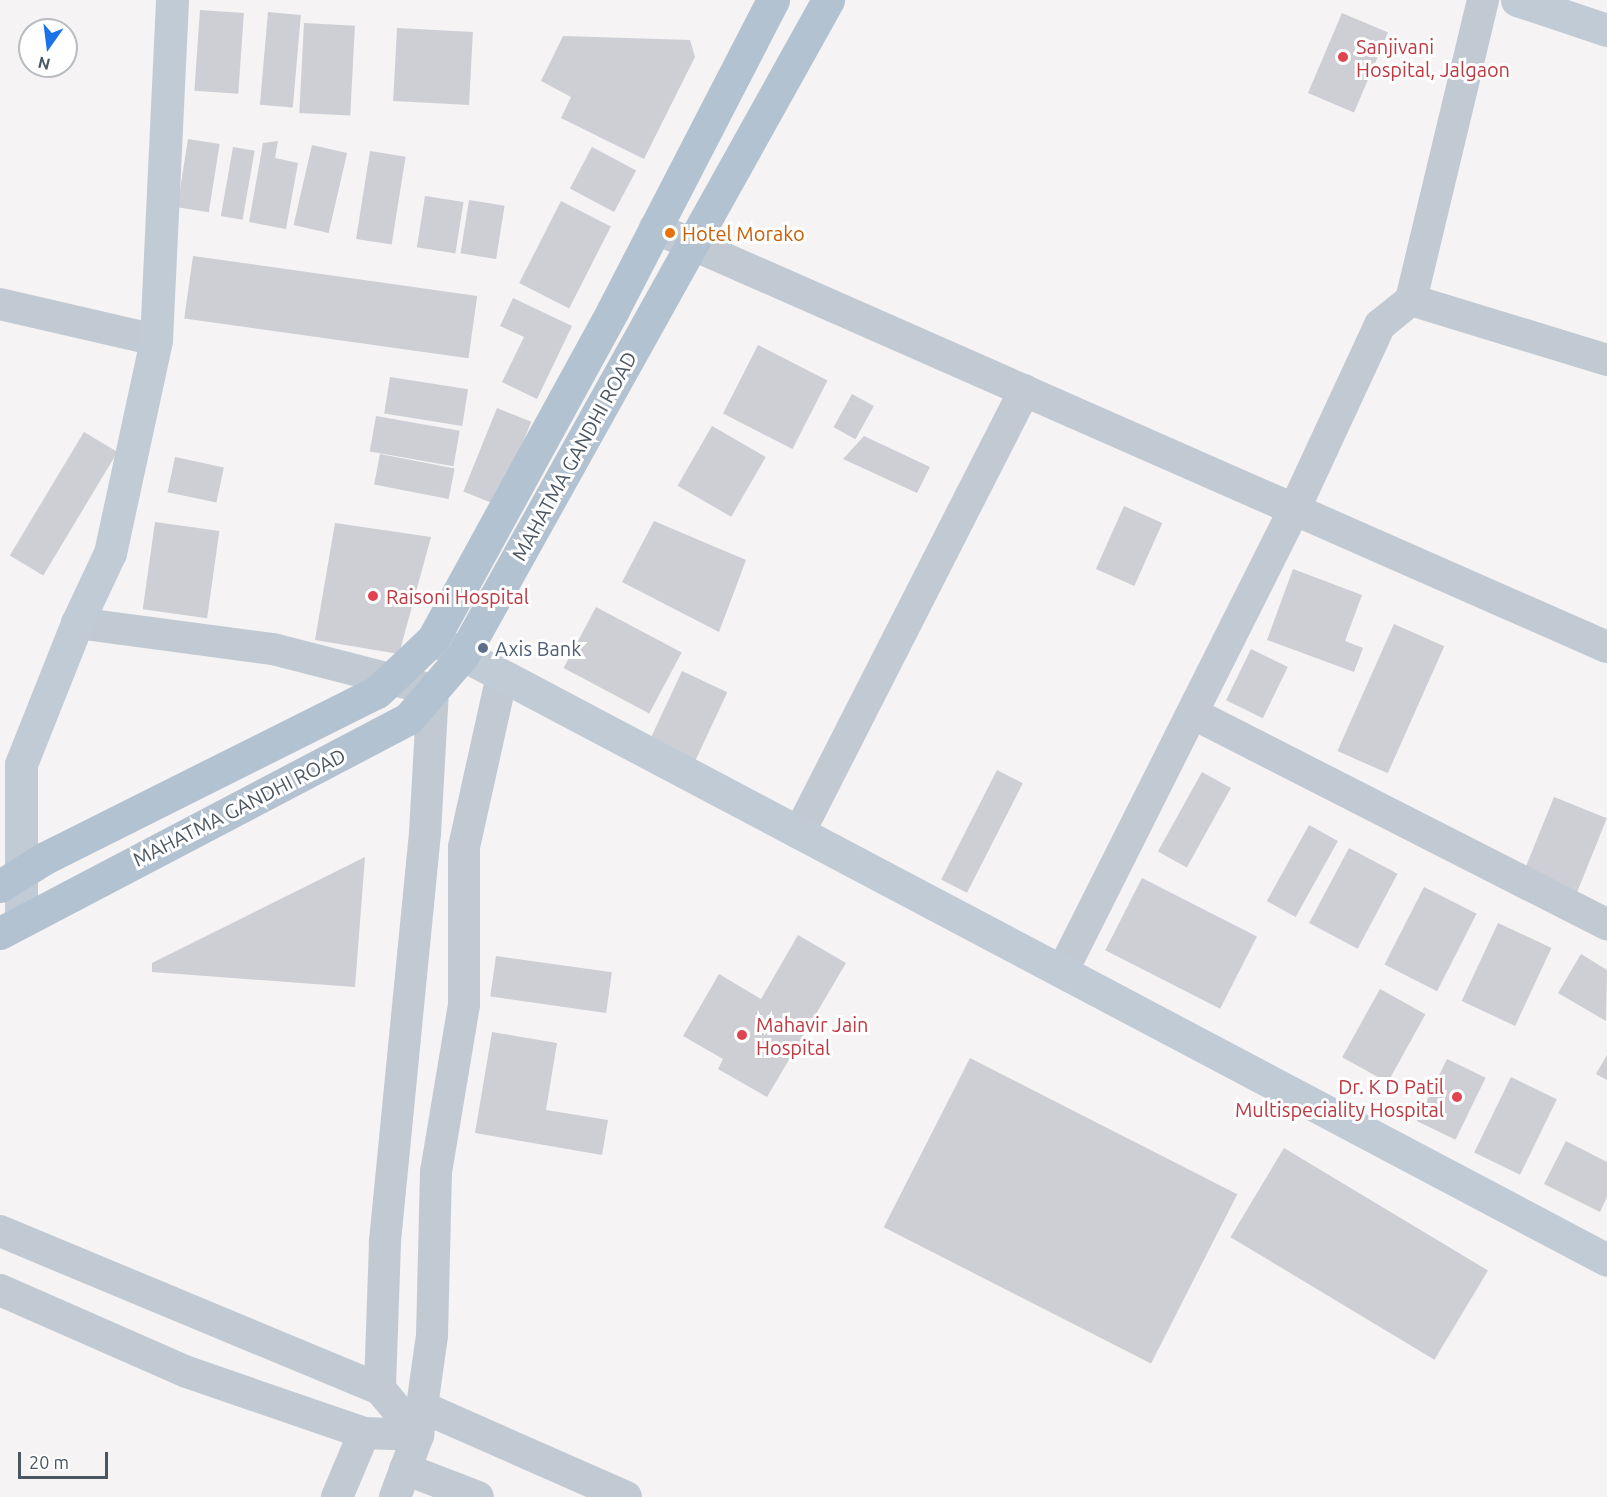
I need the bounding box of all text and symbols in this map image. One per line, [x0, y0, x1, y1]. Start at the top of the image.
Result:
north arrow [18, 18, 78, 78]
place label: Sanjivani Hospital, Jalgaon [1356, 34, 1510, 81]
marker: Sanjivani Hospital, Jalgaon [1334, 48, 1352, 66]
text: N [36, 53, 52, 74]
place label: Hotel Morako [682, 221, 805, 245]
marker: Hotel Morako [663, 226, 677, 240]
street label: MAHATMA GANDHI ROAD [506, 347, 642, 565]
place label: Raisoni Hospital [386, 584, 529, 608]
marker: Raisoni Hospital [364, 587, 382, 605]
place label: Axis Bank [495, 636, 581, 660]
marker: Axis Bank [476, 641, 490, 655]
street label: MAHATMA GANDHI ROAD [129, 743, 349, 871]
place label: Mahavir Jain Hospital [756, 1012, 869, 1059]
marker: Mahavir Jain Hospital [733, 1026, 751, 1044]
place label: Dr. K D Patil Multispeciality Hospital [1235, 1074, 1444, 1121]
marker: Dr. K D Patil Multispeciality Hospital [1448, 1088, 1466, 1106]
scale bar [21, 1440, 111, 1478]
text: 20 m [29, 1452, 69, 1472]

